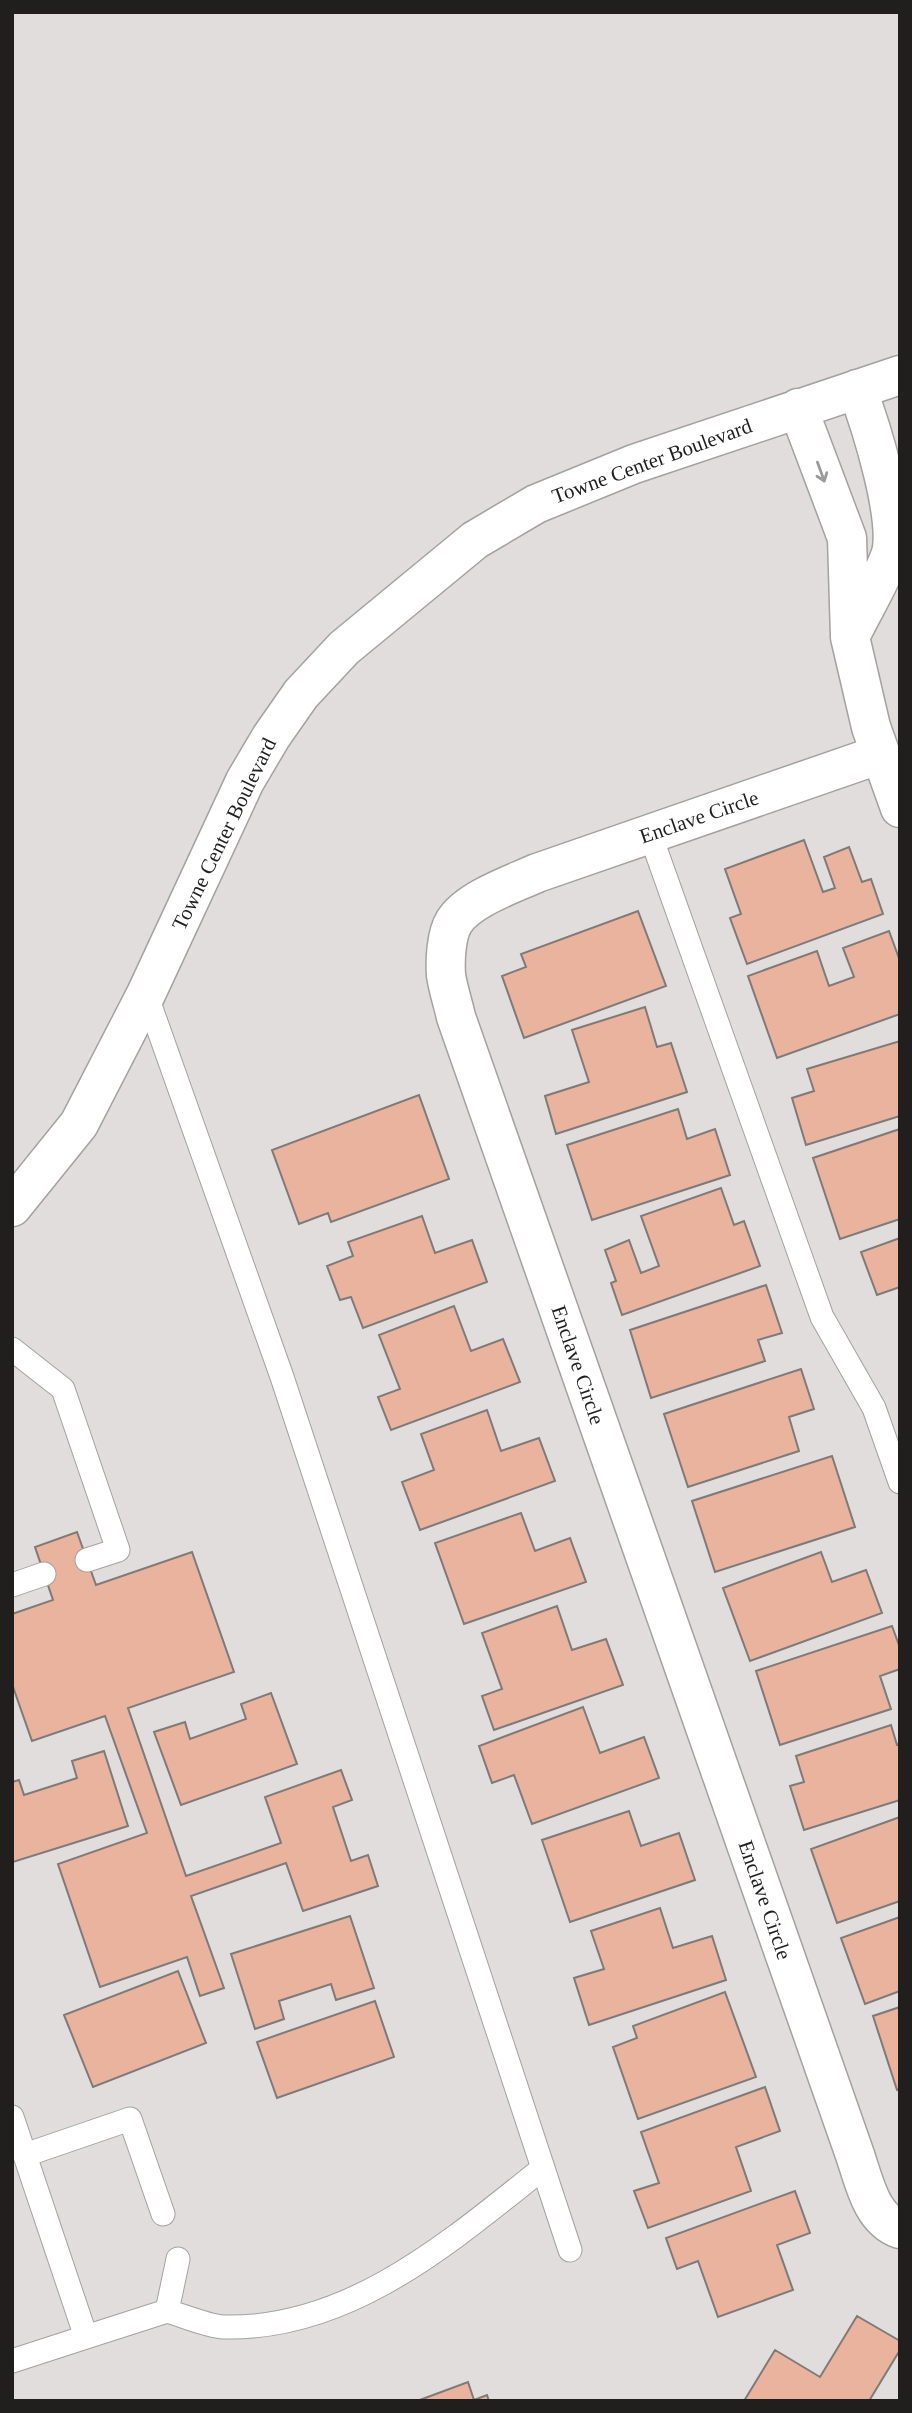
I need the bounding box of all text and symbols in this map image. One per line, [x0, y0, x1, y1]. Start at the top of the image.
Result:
street label: Towne Center Boulevard [549, 414, 756, 508]
one-way arrow [816, 461, 829, 483]
street label: Towne Center Boulevard [167, 734, 281, 934]
street label: Enclave Circle [636, 785, 762, 849]
street label: Enclave Circle [546, 1302, 610, 1428]
street label: Enclave Circle [733, 1837, 797, 1963]

